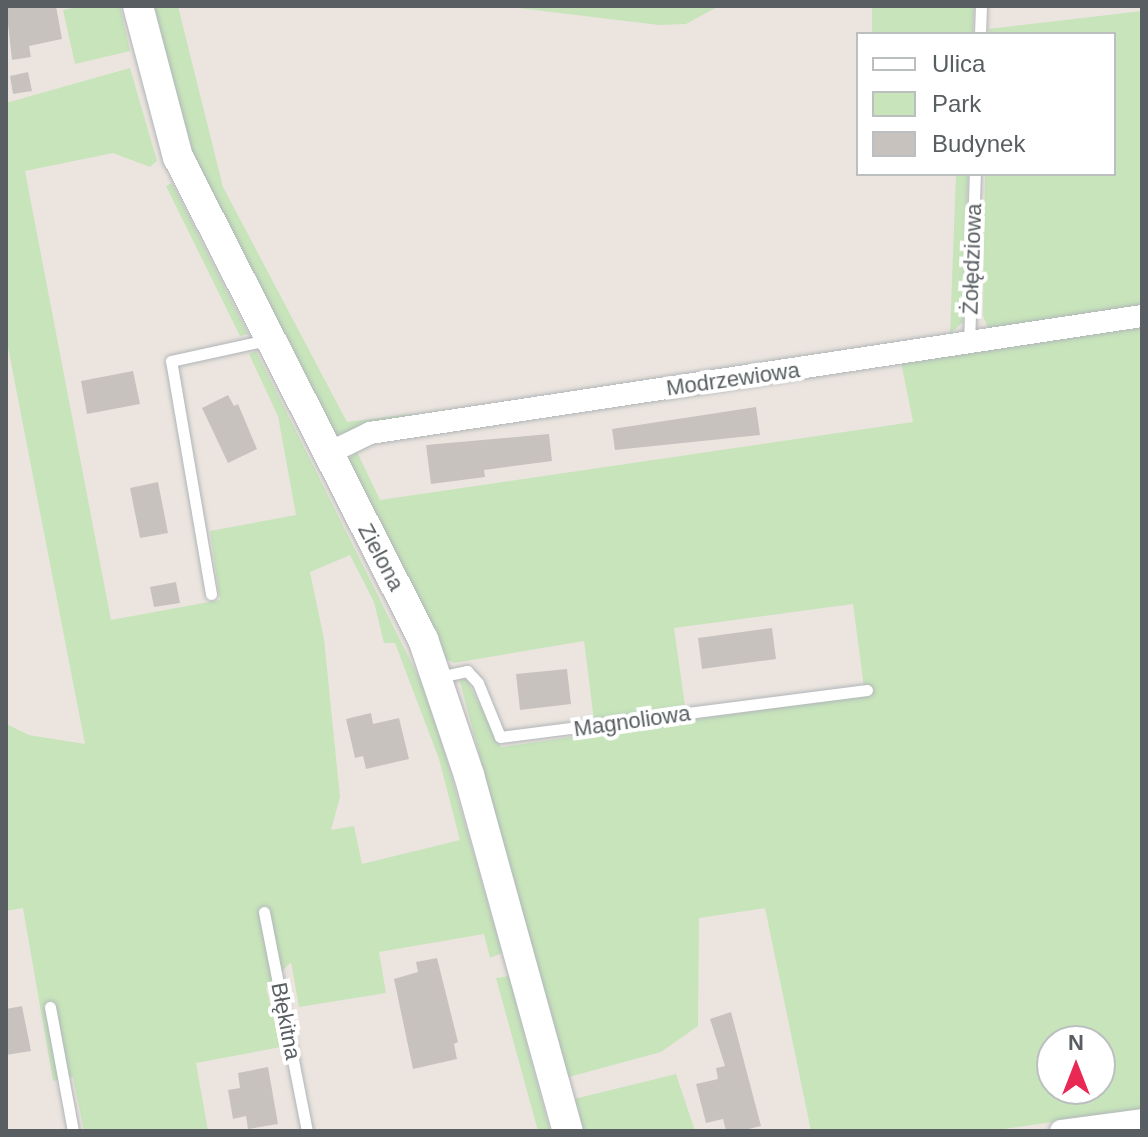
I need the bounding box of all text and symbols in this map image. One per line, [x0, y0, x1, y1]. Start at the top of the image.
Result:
legend [856, 32, 1116, 176]
text: Ulica [932, 50, 985, 77]
text: Park [932, 90, 981, 117]
text: Budynek [932, 130, 1025, 157]
street label: Żołędziowa [957, 203, 987, 315]
street label: Modrzewiowa [665, 357, 801, 401]
street label: Zielona [352, 519, 410, 595]
street label: Magnoliowa [572, 700, 692, 742]
street label: Błękitna [266, 980, 306, 1062]
north arrow [1036, 1025, 1116, 1105]
text: N [1068, 1030, 1084, 1055]

